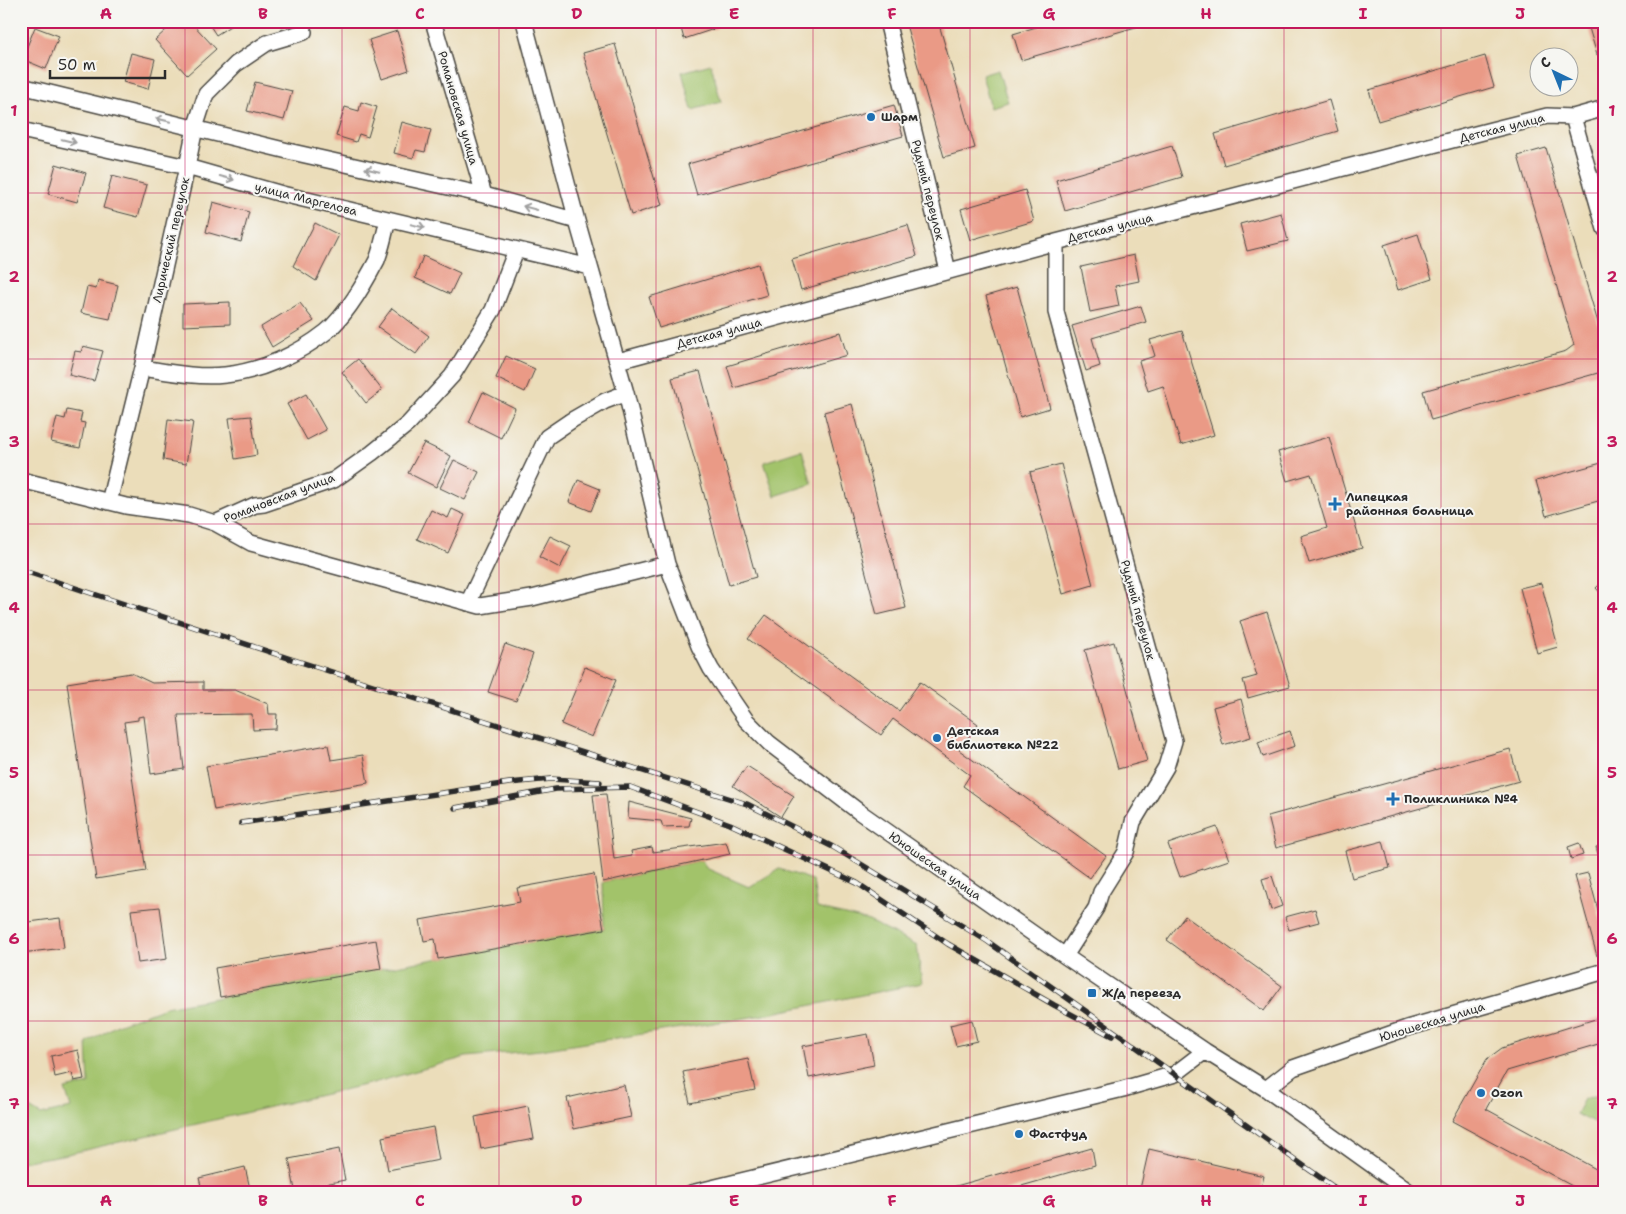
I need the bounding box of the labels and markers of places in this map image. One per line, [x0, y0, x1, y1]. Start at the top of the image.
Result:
place label: Шарм [881, 109, 918, 125]
marker: Шарм [865, 111, 877, 123]
place label: Липецкая районная больница [1346, 489, 1474, 519]
marker: Липецкая районная больница [1328, 497, 1342, 511]
place label: Детская библиотека №22 [947, 723, 1059, 753]
marker: Детская библиотека №22 [931, 732, 943, 744]
place label: Поликлиника №4 [1404, 791, 1518, 807]
marker: Поликлиника №4 [1386, 792, 1400, 806]
place label: Ж/д переезд [1102, 985, 1182, 1001]
marker: Ж/д переезд [1086, 987, 1098, 999]
place label: Ozon [1491, 1085, 1523, 1101]
marker: Ozon [1475, 1087, 1487, 1099]
place label: Фастфуд [1029, 1126, 1088, 1142]
marker: Фастфуд [1013, 1128, 1025, 1140]

